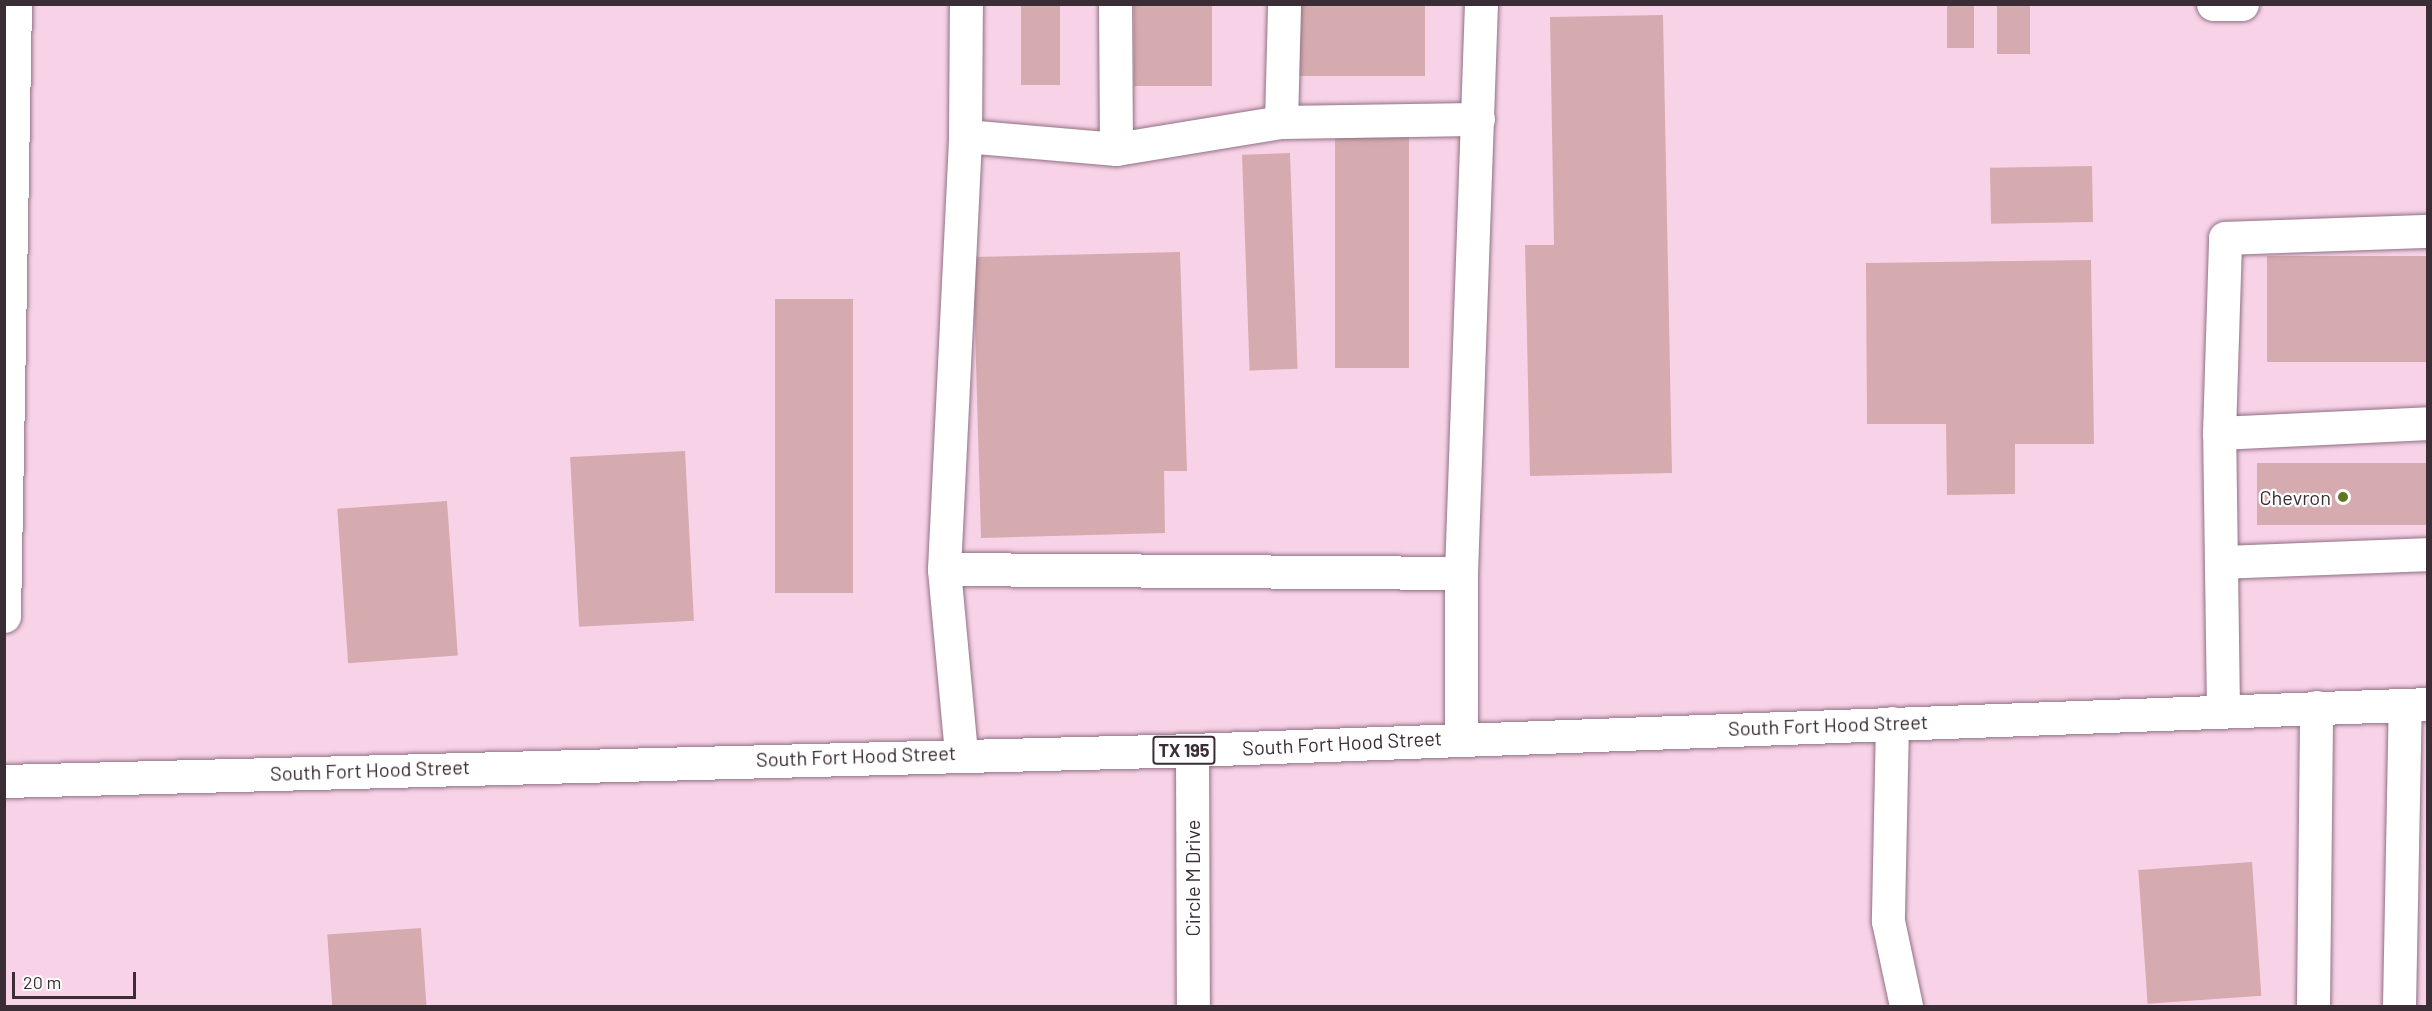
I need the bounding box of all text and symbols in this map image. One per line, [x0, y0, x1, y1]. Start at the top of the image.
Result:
place label: Chevron [2259, 485, 2331, 509]
marker: Chevron [2336, 490, 2350, 504]
street label: South Fort Hood Street [1728, 710, 1928, 740]
street label: South Fort Hood Street [1241, 726, 1443, 760]
road number: TX 195 [1151, 735, 1217, 765]
street label: South Fort Hood Street [756, 741, 956, 771]
street label: South Fort Hood Street [270, 755, 470, 785]
street label: Circle M Drive [1180, 820, 1204, 936]
scale bar [15, 960, 140, 998]
text: 20 m [23, 971, 61, 993]

